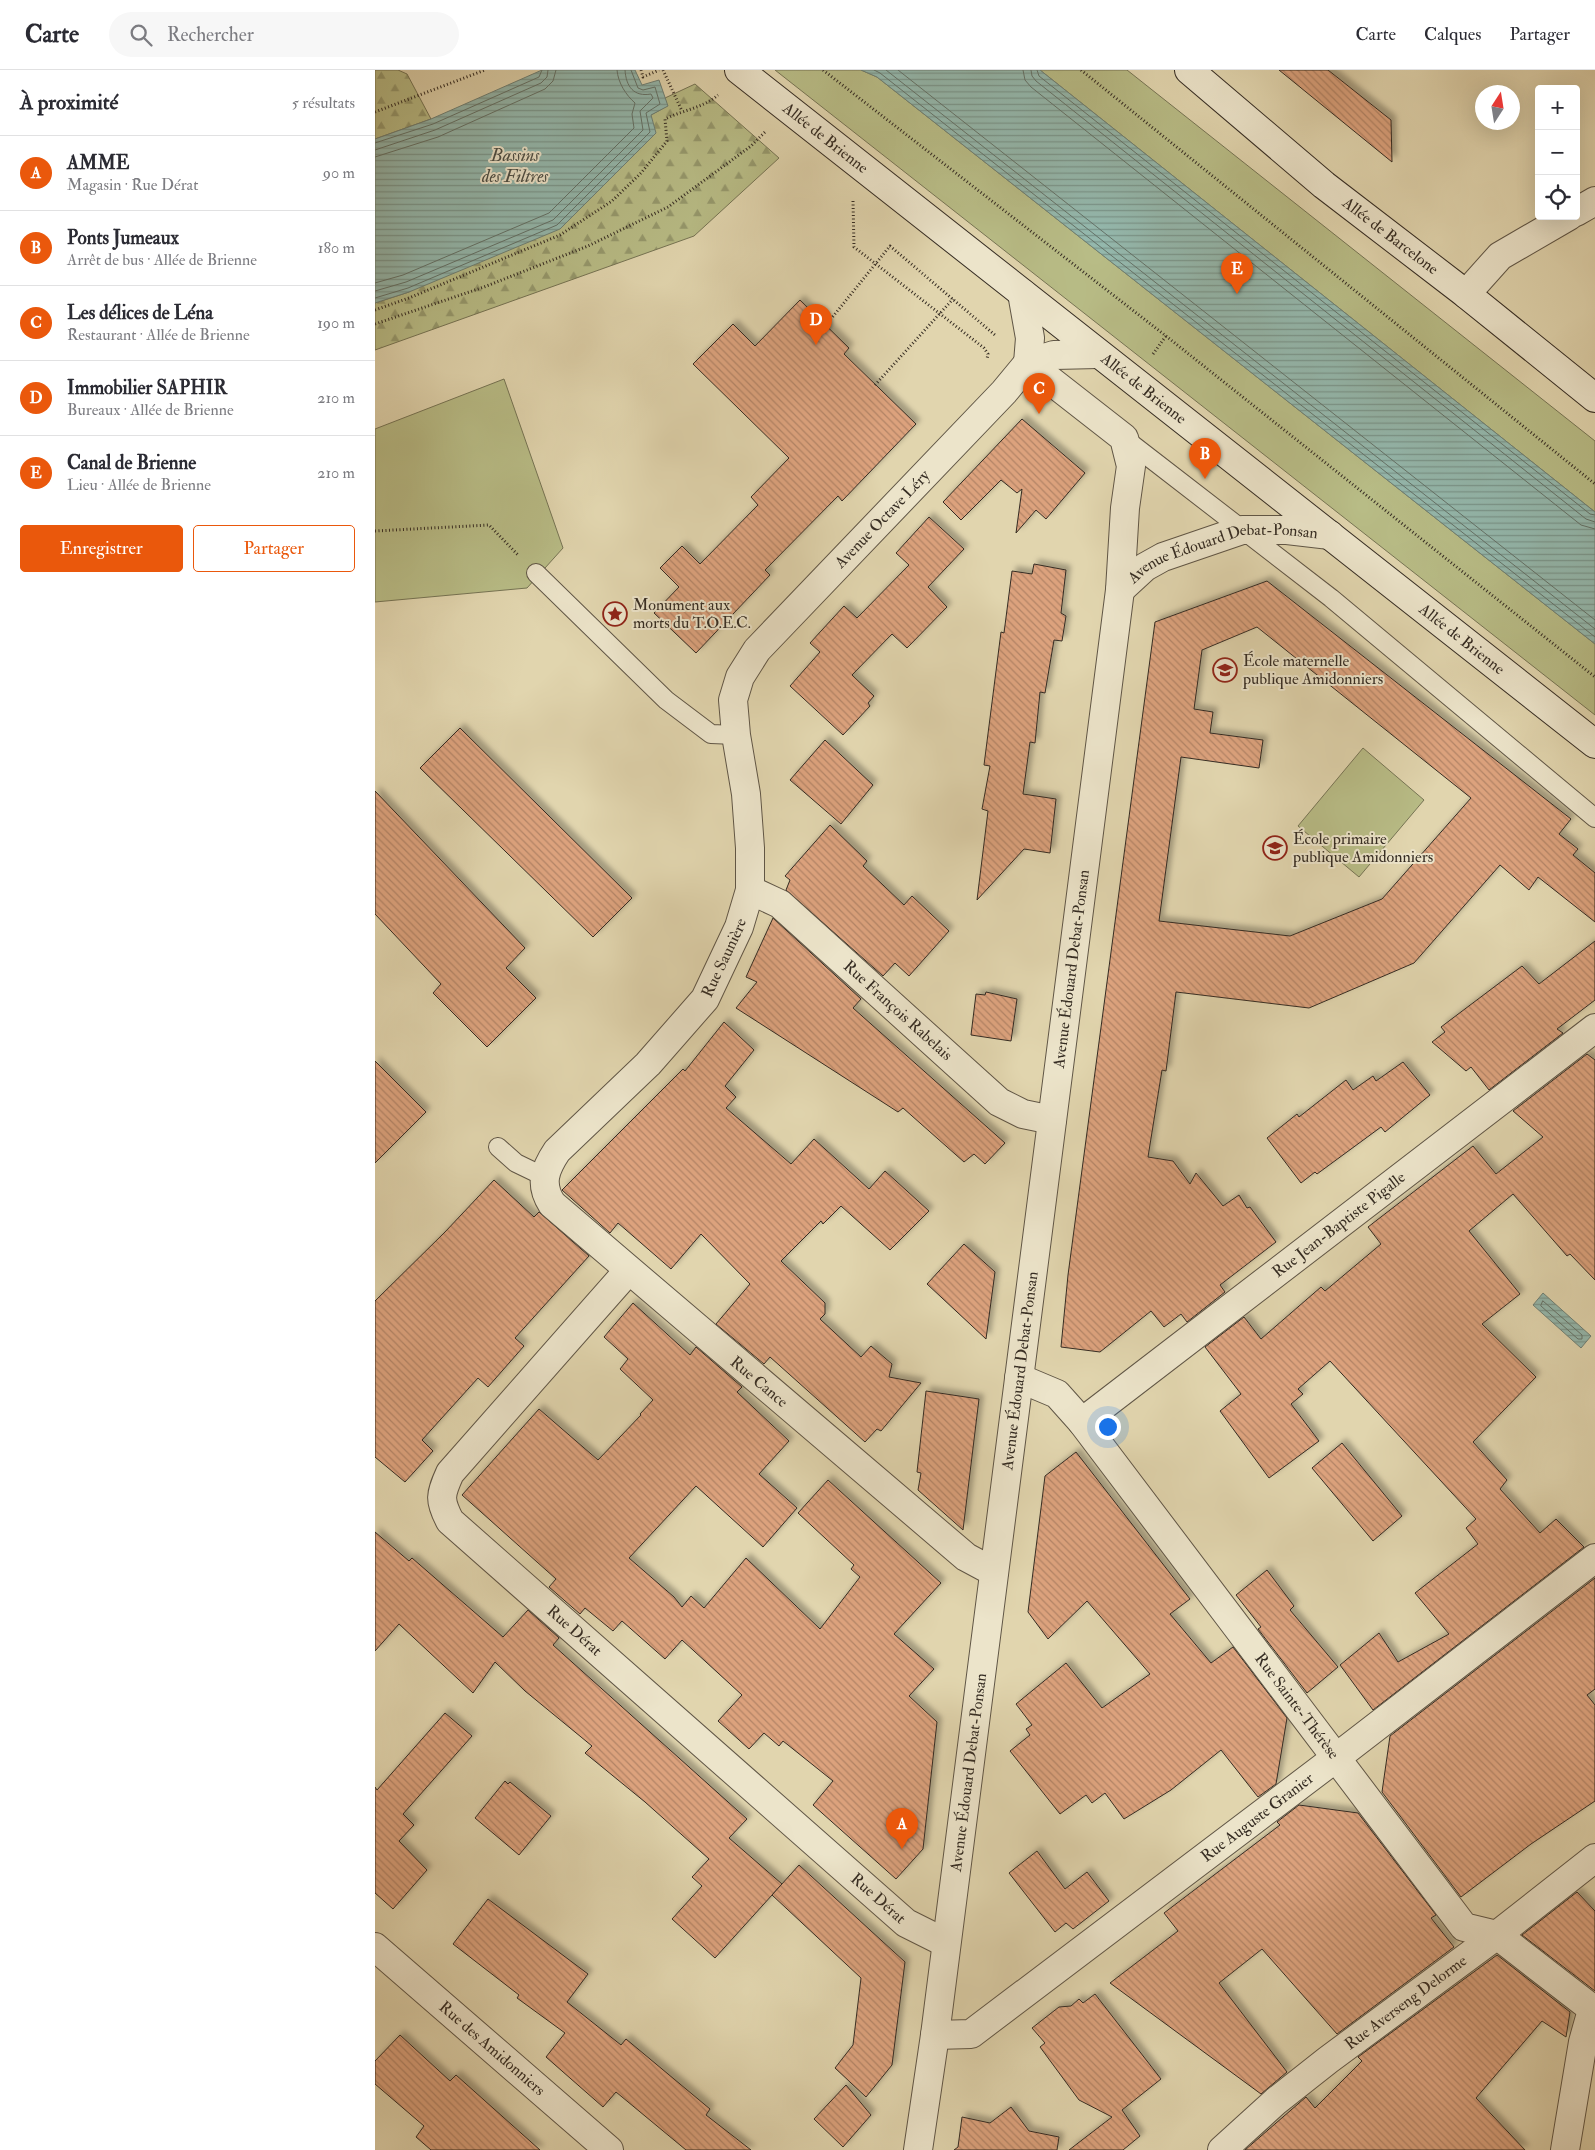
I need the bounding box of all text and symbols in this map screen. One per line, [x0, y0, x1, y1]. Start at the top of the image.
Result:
search box [109, 12, 459, 57]
text: Carte [25, 19, 79, 50]
icon: search [127, 21, 155, 49]
text: Rechercher [167, 23, 254, 47]
text: Carte [1355, 23, 1396, 46]
text: Calques [1424, 23, 1481, 46]
text: Partager [1509, 23, 1570, 46]
north arrow [1475, 85, 1520, 130]
map controls [1535, 85, 1580, 220]
button: + [1535, 85, 1580, 130]
text: À proximité [20, 89, 118, 116]
text: 5 résultats [292, 93, 355, 113]
street label: Allée de Brienne [778, 98, 873, 178]
button: − [1535, 130, 1580, 175]
water label: Bassins des Filtres [481, 144, 549, 188]
text: AMME [67, 151, 130, 175]
text: A [31, 163, 41, 183]
text: 90 m [323, 163, 355, 183]
text: Magasin · Rue Dérat [67, 175, 198, 195]
button: locate [1535, 175, 1580, 220]
street label: Allée de Barcelone [1338, 192, 1443, 279]
text: Ponts Jumeaux [67, 226, 179, 250]
text: B [31, 238, 41, 258]
text: 180 m [318, 238, 355, 258]
text: Arrêt de bus · Allée de Brienne [67, 250, 257, 270]
pin: E [1221, 253, 1253, 294]
text: Les délices de Léna [67, 301, 213, 325]
pin: D [800, 304, 832, 345]
text: C [30, 313, 42, 333]
text: 190 m [317, 313, 355, 333]
text: Restaurant · Allée de Brienne [67, 325, 250, 345]
street label: Allée de Brienne [1096, 348, 1191, 429]
pin: C [1023, 373, 1055, 414]
text: Immobilier SAPHIR [67, 376, 227, 400]
text: D [29, 388, 43, 408]
text: 210 m [317, 388, 355, 408]
text: Bureaux · Allée de Brienne [67, 400, 234, 420]
pin: B [1189, 438, 1221, 479]
text: Canal de Brienne [67, 451, 196, 475]
text: E [30, 463, 42, 483]
text: 210 m [317, 463, 355, 483]
street label: Avenue Octave Léry [830, 465, 935, 573]
text: Lieu · Allée de Brienne [67, 475, 211, 495]
street label: Avenue Édouard Debat-Ponsan [1123, 520, 1319, 589]
button: Enregistrer [20, 525, 183, 572]
button: Partager [193, 525, 355, 572]
place label: Monument aux morts du T.O.E.C. [633, 595, 751, 633]
street label: Allée de Brienne [1414, 599, 1509, 679]
place icon: Monument aux morts du T.O.E.C. [602, 601, 628, 627]
place label: École maternelle publique Amidonniers [1242, 650, 1383, 690]
school or university icon: École maternelle publique Amidonniers [1212, 657, 1238, 683]
place label: École primaire publique Amidonniers [1292, 828, 1433, 868]
school or university icon: École primaire publique Amidonniers [1262, 835, 1288, 861]
street label: Avenue Édouard Debat-Ponsan [1049, 868, 1094, 1070]
street label: Rue Saunière [697, 916, 751, 1001]
street label: Rue François Rabelais [839, 956, 957, 1065]
street label: Rue Jean-Baptiste Pigalle [1268, 1167, 1410, 1282]
street label: Avenue Édouard Debat-Ponsan [997, 1270, 1043, 1472]
street label: Rue Cance [726, 1352, 792, 1412]
your location [1095, 1414, 1121, 1440]
street label: Rue Dérat [543, 1601, 606, 1660]
street label: Rue Sainte-Thérèse [1250, 1649, 1344, 1763]
street label: Avenue Édouard Debat-Ponsan [946, 1672, 991, 1874]
street label: Rue Auguste Granier [1197, 1768, 1318, 1866]
pin: A [886, 1808, 918, 1849]
street label: Rue Dérat [846, 1869, 910, 1928]
street label: Rue Averseng Delorme [1341, 1950, 1471, 2054]
street label: Rue des Amidonniers [435, 1997, 549, 2100]

